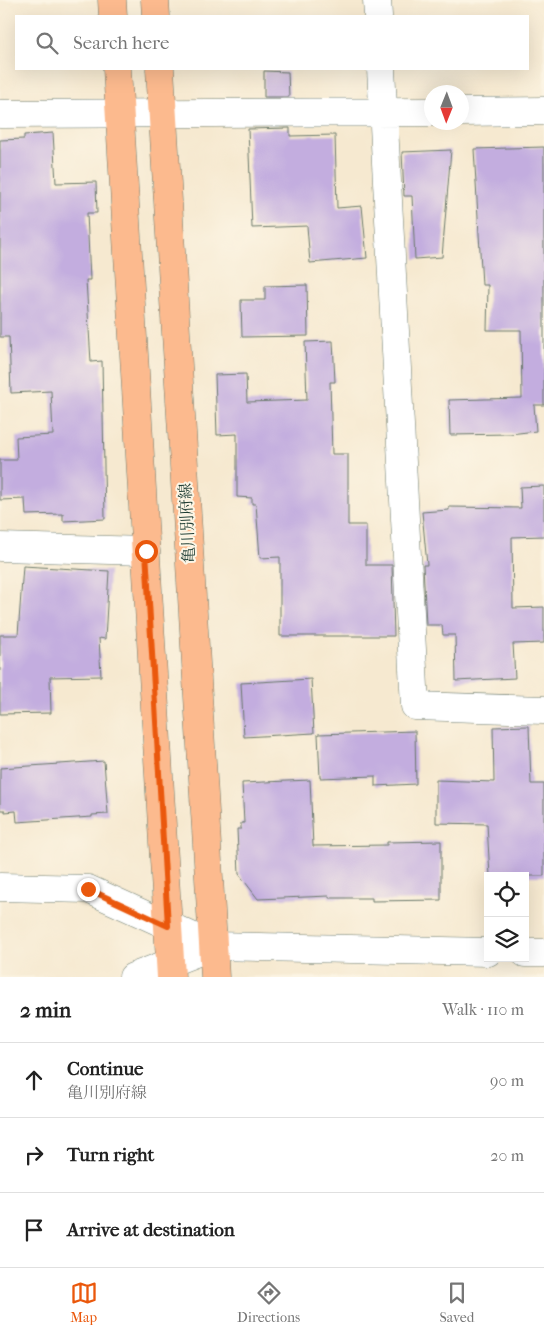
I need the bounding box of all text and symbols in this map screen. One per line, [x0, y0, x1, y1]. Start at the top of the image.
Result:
search box [15, 15, 529, 70]
icon: search [33, 29, 61, 57]
text: Search here [73, 32, 169, 54]
north arrow [424, 85, 469, 130]
street label: 亀川別府線 [175, 483, 199, 563]
route start [135, 540, 158, 563]
map controls [484, 872, 529, 962]
button: locate [484, 872, 529, 917]
route end [77, 878, 100, 901]
button: layers [484, 917, 529, 962]
text: 2 min [20, 998, 71, 1022]
text: Walk · 110 m [442, 1000, 524, 1019]
text: Continue [67, 1058, 143, 1080]
icon: ahead [20, 1066, 48, 1094]
text: 90 m [490, 1071, 524, 1090]
text: 亀川別府線 [67, 1083, 147, 1102]
icon: right [20, 1141, 48, 1169]
text: Turn right [67, 1144, 154, 1166]
text: 20 m [490, 1146, 524, 1165]
icon: arrive [20, 1216, 48, 1244]
text: Arrive at destination [67, 1219, 235, 1241]
tab: Map [70, 1279, 98, 1326]
tab: Directions [237, 1279, 300, 1326]
tab: Saved [440, 1279, 474, 1326]

